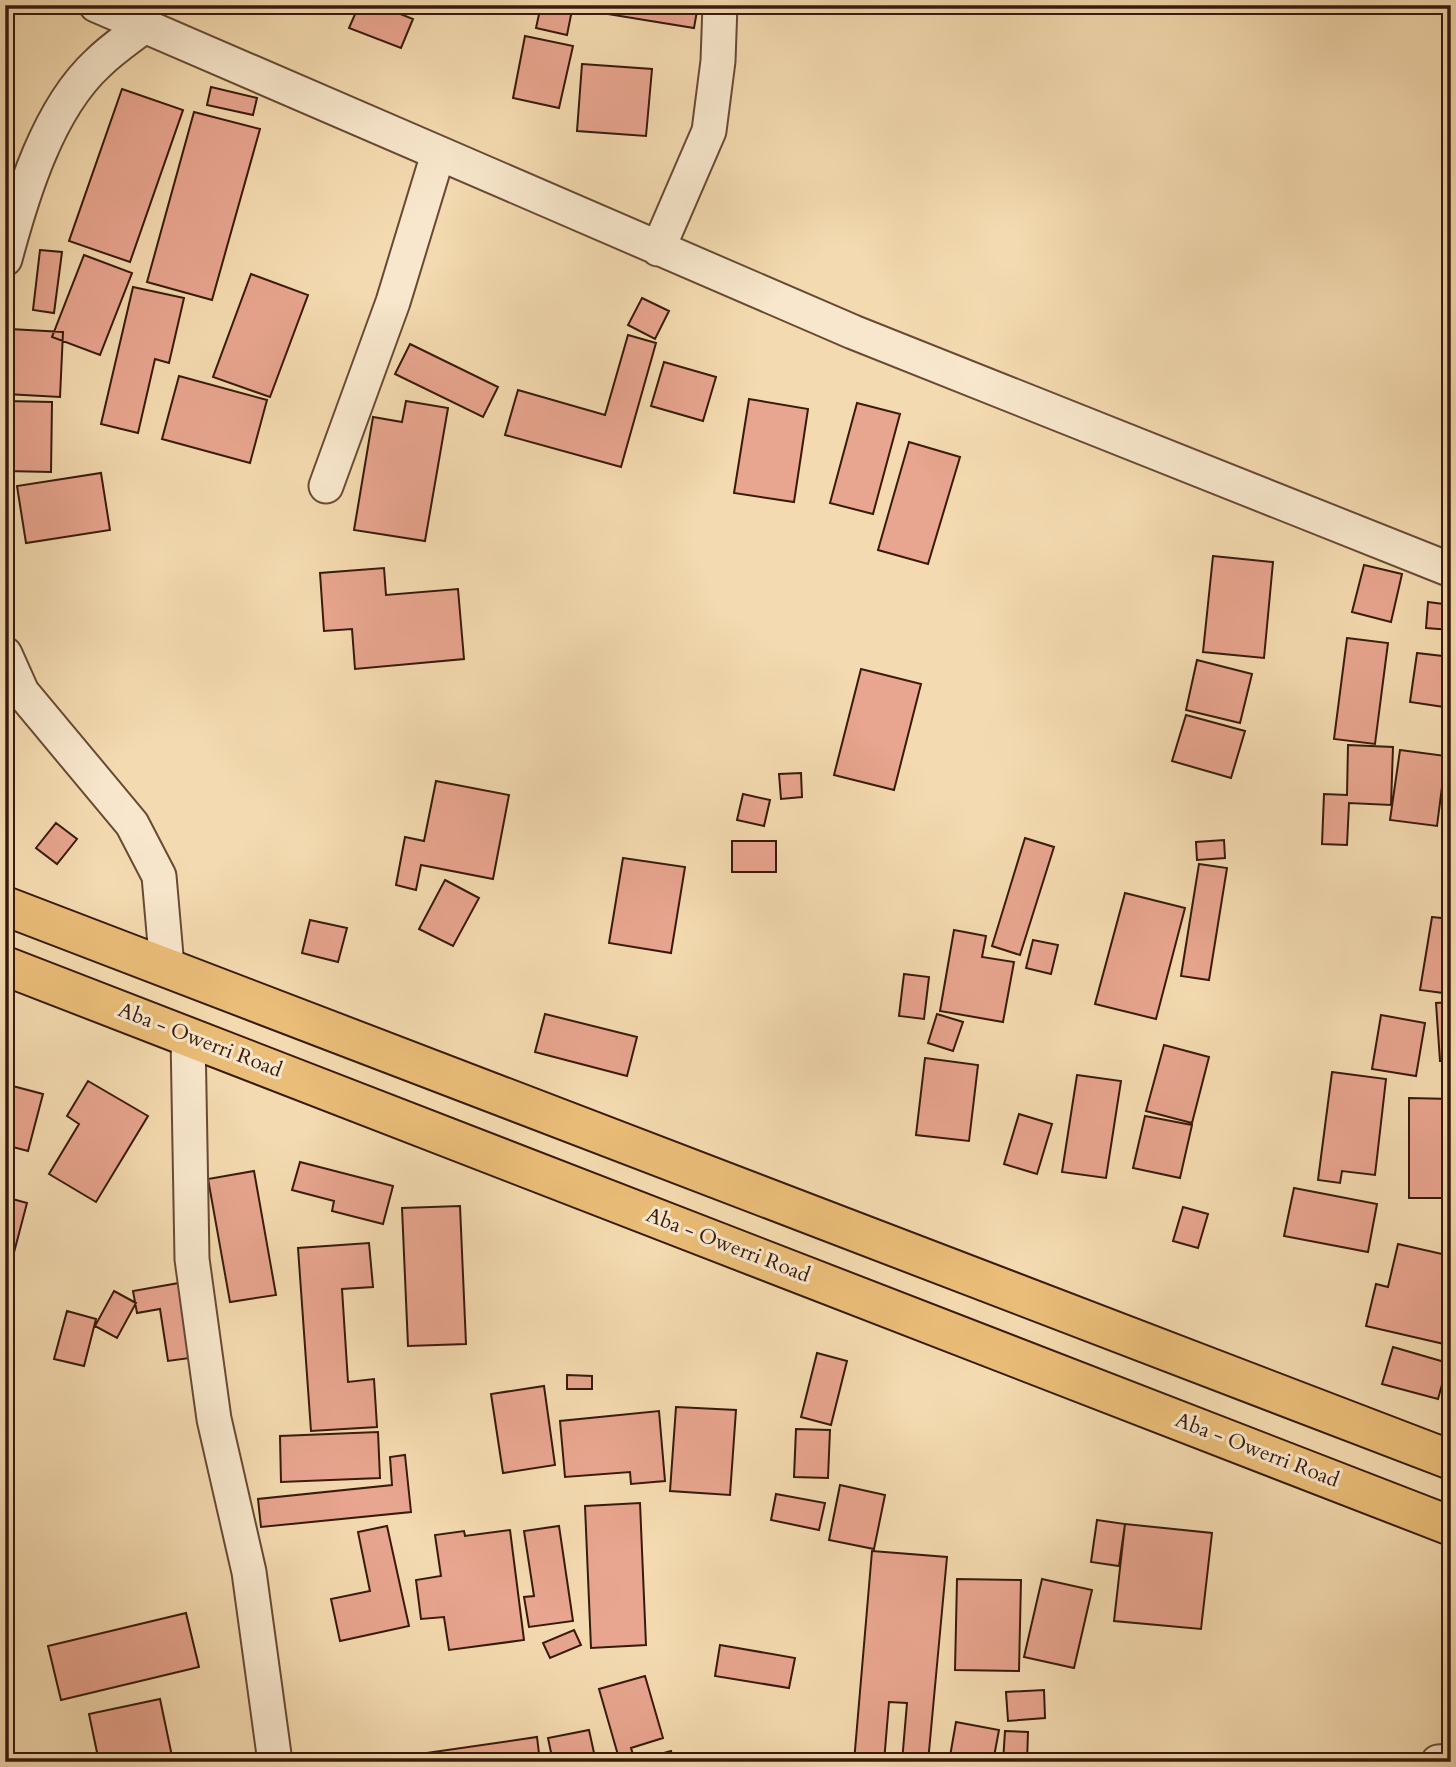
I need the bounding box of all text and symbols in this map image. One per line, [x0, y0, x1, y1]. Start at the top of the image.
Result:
street label: Aba - Owerri Road [114, 995, 286, 1085]
street label: Aba - Owerri Road [642, 1200, 814, 1290]
street label: Aba - Owerri Road [1171, 1405, 1343, 1495]

